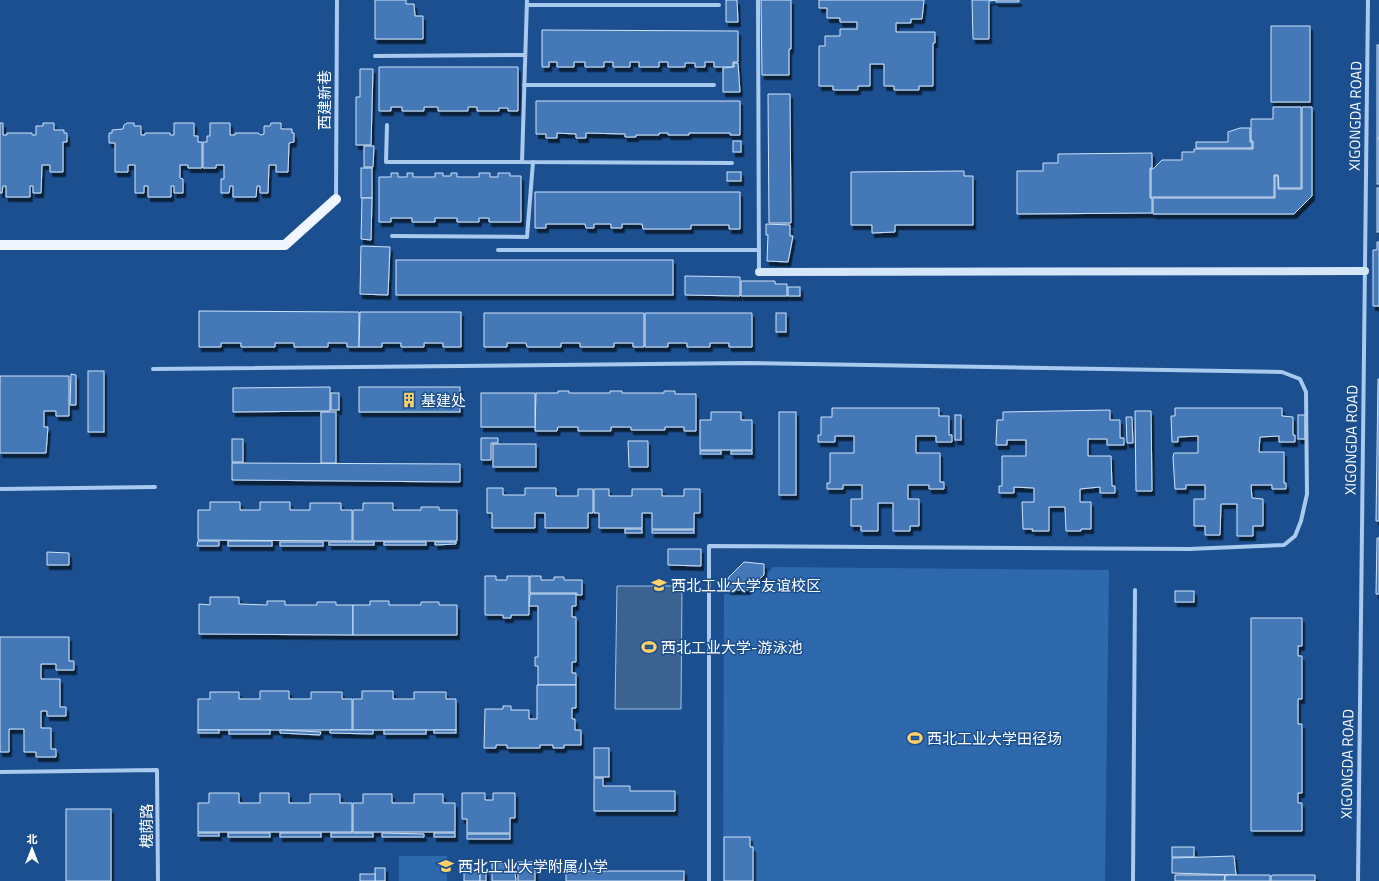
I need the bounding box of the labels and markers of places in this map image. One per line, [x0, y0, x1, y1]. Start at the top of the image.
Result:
place label: 基建处 [421, 389, 466, 412]
building icon: 基建处 [400, 391, 418, 409]
place label: 西北工业大学友谊校区 [671, 574, 821, 597]
school or university icon: 西北工业大学友谊校区 [650, 576, 668, 594]
place label: 西北工业大学-游泳池 [661, 636, 803, 659]
sports icon: 西北工业大学-游泳池 [640, 638, 658, 656]
place label: 西北工业大学田径场 [927, 727, 1062, 750]
sports icon: 西北工业大学田径场 [906, 729, 924, 747]
place label: 西北工业大学附属小学 [458, 855, 608, 878]
school or university icon: 西北工业大学附属小学 [437, 857, 455, 875]

